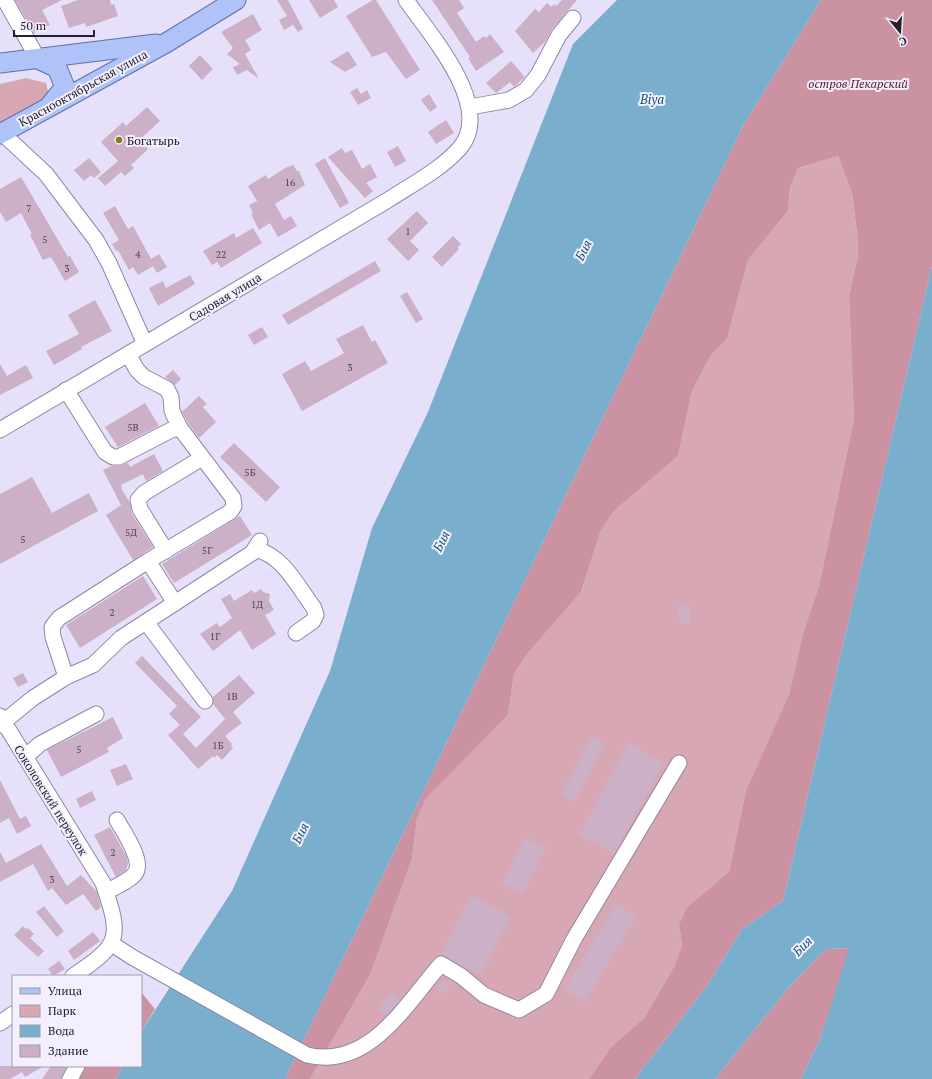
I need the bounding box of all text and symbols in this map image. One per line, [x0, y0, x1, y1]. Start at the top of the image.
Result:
scale bar [14, 12, 94, 38]
north arrow [880, 12, 920, 52]
text: 50 m [20, 18, 47, 33]
text: С [898, 34, 909, 49]
street label: Краснооктябрьская улица [16, 46, 150, 130]
park label: остров Пекарский [808, 76, 908, 91]
water label: Biya [639, 90, 664, 108]
place label: Богатырь [127, 133, 180, 148]
marker: Богатырь [114, 135, 124, 145]
house number: 16 [285, 176, 296, 189]
house number: 7 [26, 202, 32, 215]
house number: 1 [405, 225, 411, 238]
house number: 5 [42, 233, 48, 246]
water label: Бия [570, 237, 596, 264]
house number: 4 [135, 248, 141, 261]
house number: 22 [216, 248, 226, 261]
house number: 3 [64, 262, 70, 275]
street label: Садовая улица [186, 269, 264, 325]
house number: 3 [347, 361, 353, 374]
house number: 5В [127, 421, 139, 434]
house number: 5Б [244, 466, 256, 479]
house number: 5Д [125, 526, 137, 539]
water label: Бия [428, 528, 454, 555]
house number: 5 [20, 533, 26, 546]
house number: 5Г [202, 544, 212, 557]
house number: 1Д [251, 598, 263, 611]
house number: 2 [109, 606, 115, 619]
house number: 1Г [210, 630, 220, 643]
house number: 1В [226, 690, 238, 703]
house number: 1Б [212, 739, 224, 752]
street label: Соколовский переулок [11, 742, 91, 858]
house number: 5 [76, 743, 82, 756]
water label: Бия [287, 820, 313, 847]
house number: 2 [110, 846, 116, 859]
house number: 3 [49, 873, 55, 886]
water label: Бия [787, 932, 816, 961]
legend [12, 975, 142, 1067]
text: Улица [48, 983, 82, 998]
text: Парк [48, 1003, 76, 1018]
text: Вода [48, 1023, 75, 1038]
text: Здание [48, 1043, 88, 1058]

